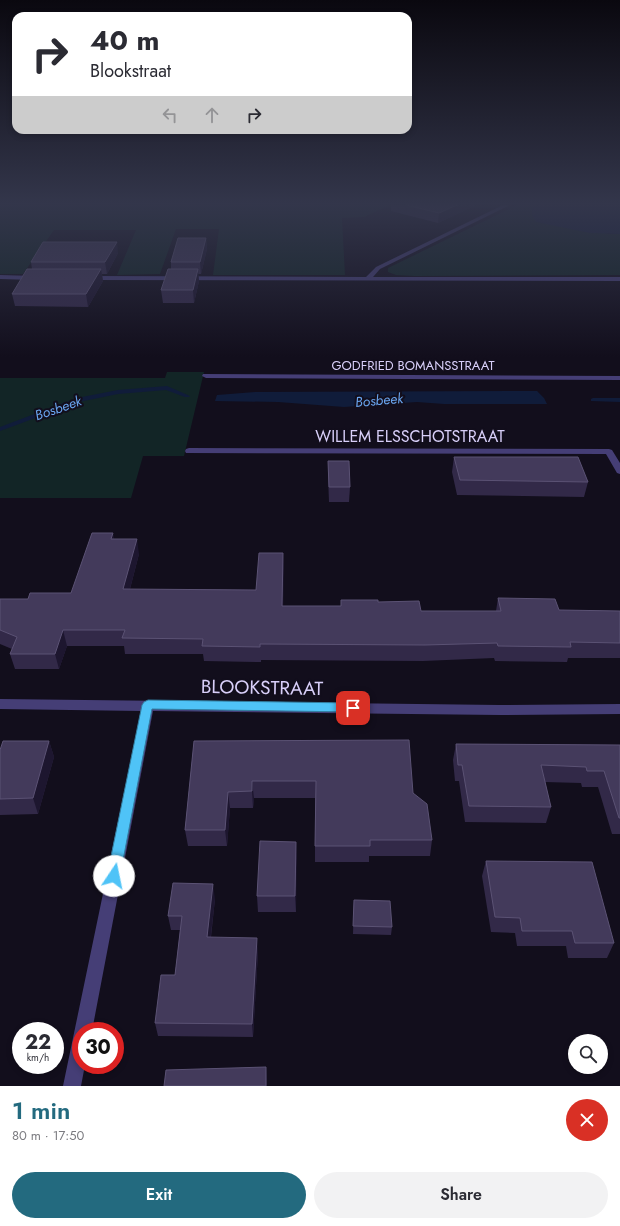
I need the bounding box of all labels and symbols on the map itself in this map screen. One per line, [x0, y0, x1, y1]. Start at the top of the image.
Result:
street label: GODFRIED BOMANSSTRAAT [331, 356, 495, 375]
water label: Bosbeek [354, 388, 405, 412]
water label: Bosbeek [32, 390, 85, 425]
street label: WILLEM ELSSCHOTSTRAAT [315, 425, 505, 448]
street label: BLOOKSTRAAT [201, 673, 324, 702]
pin [336, 691, 370, 725]
position arrow [93, 855, 135, 897]
speed limit sign: 30 [72, 1022, 124, 1074]

